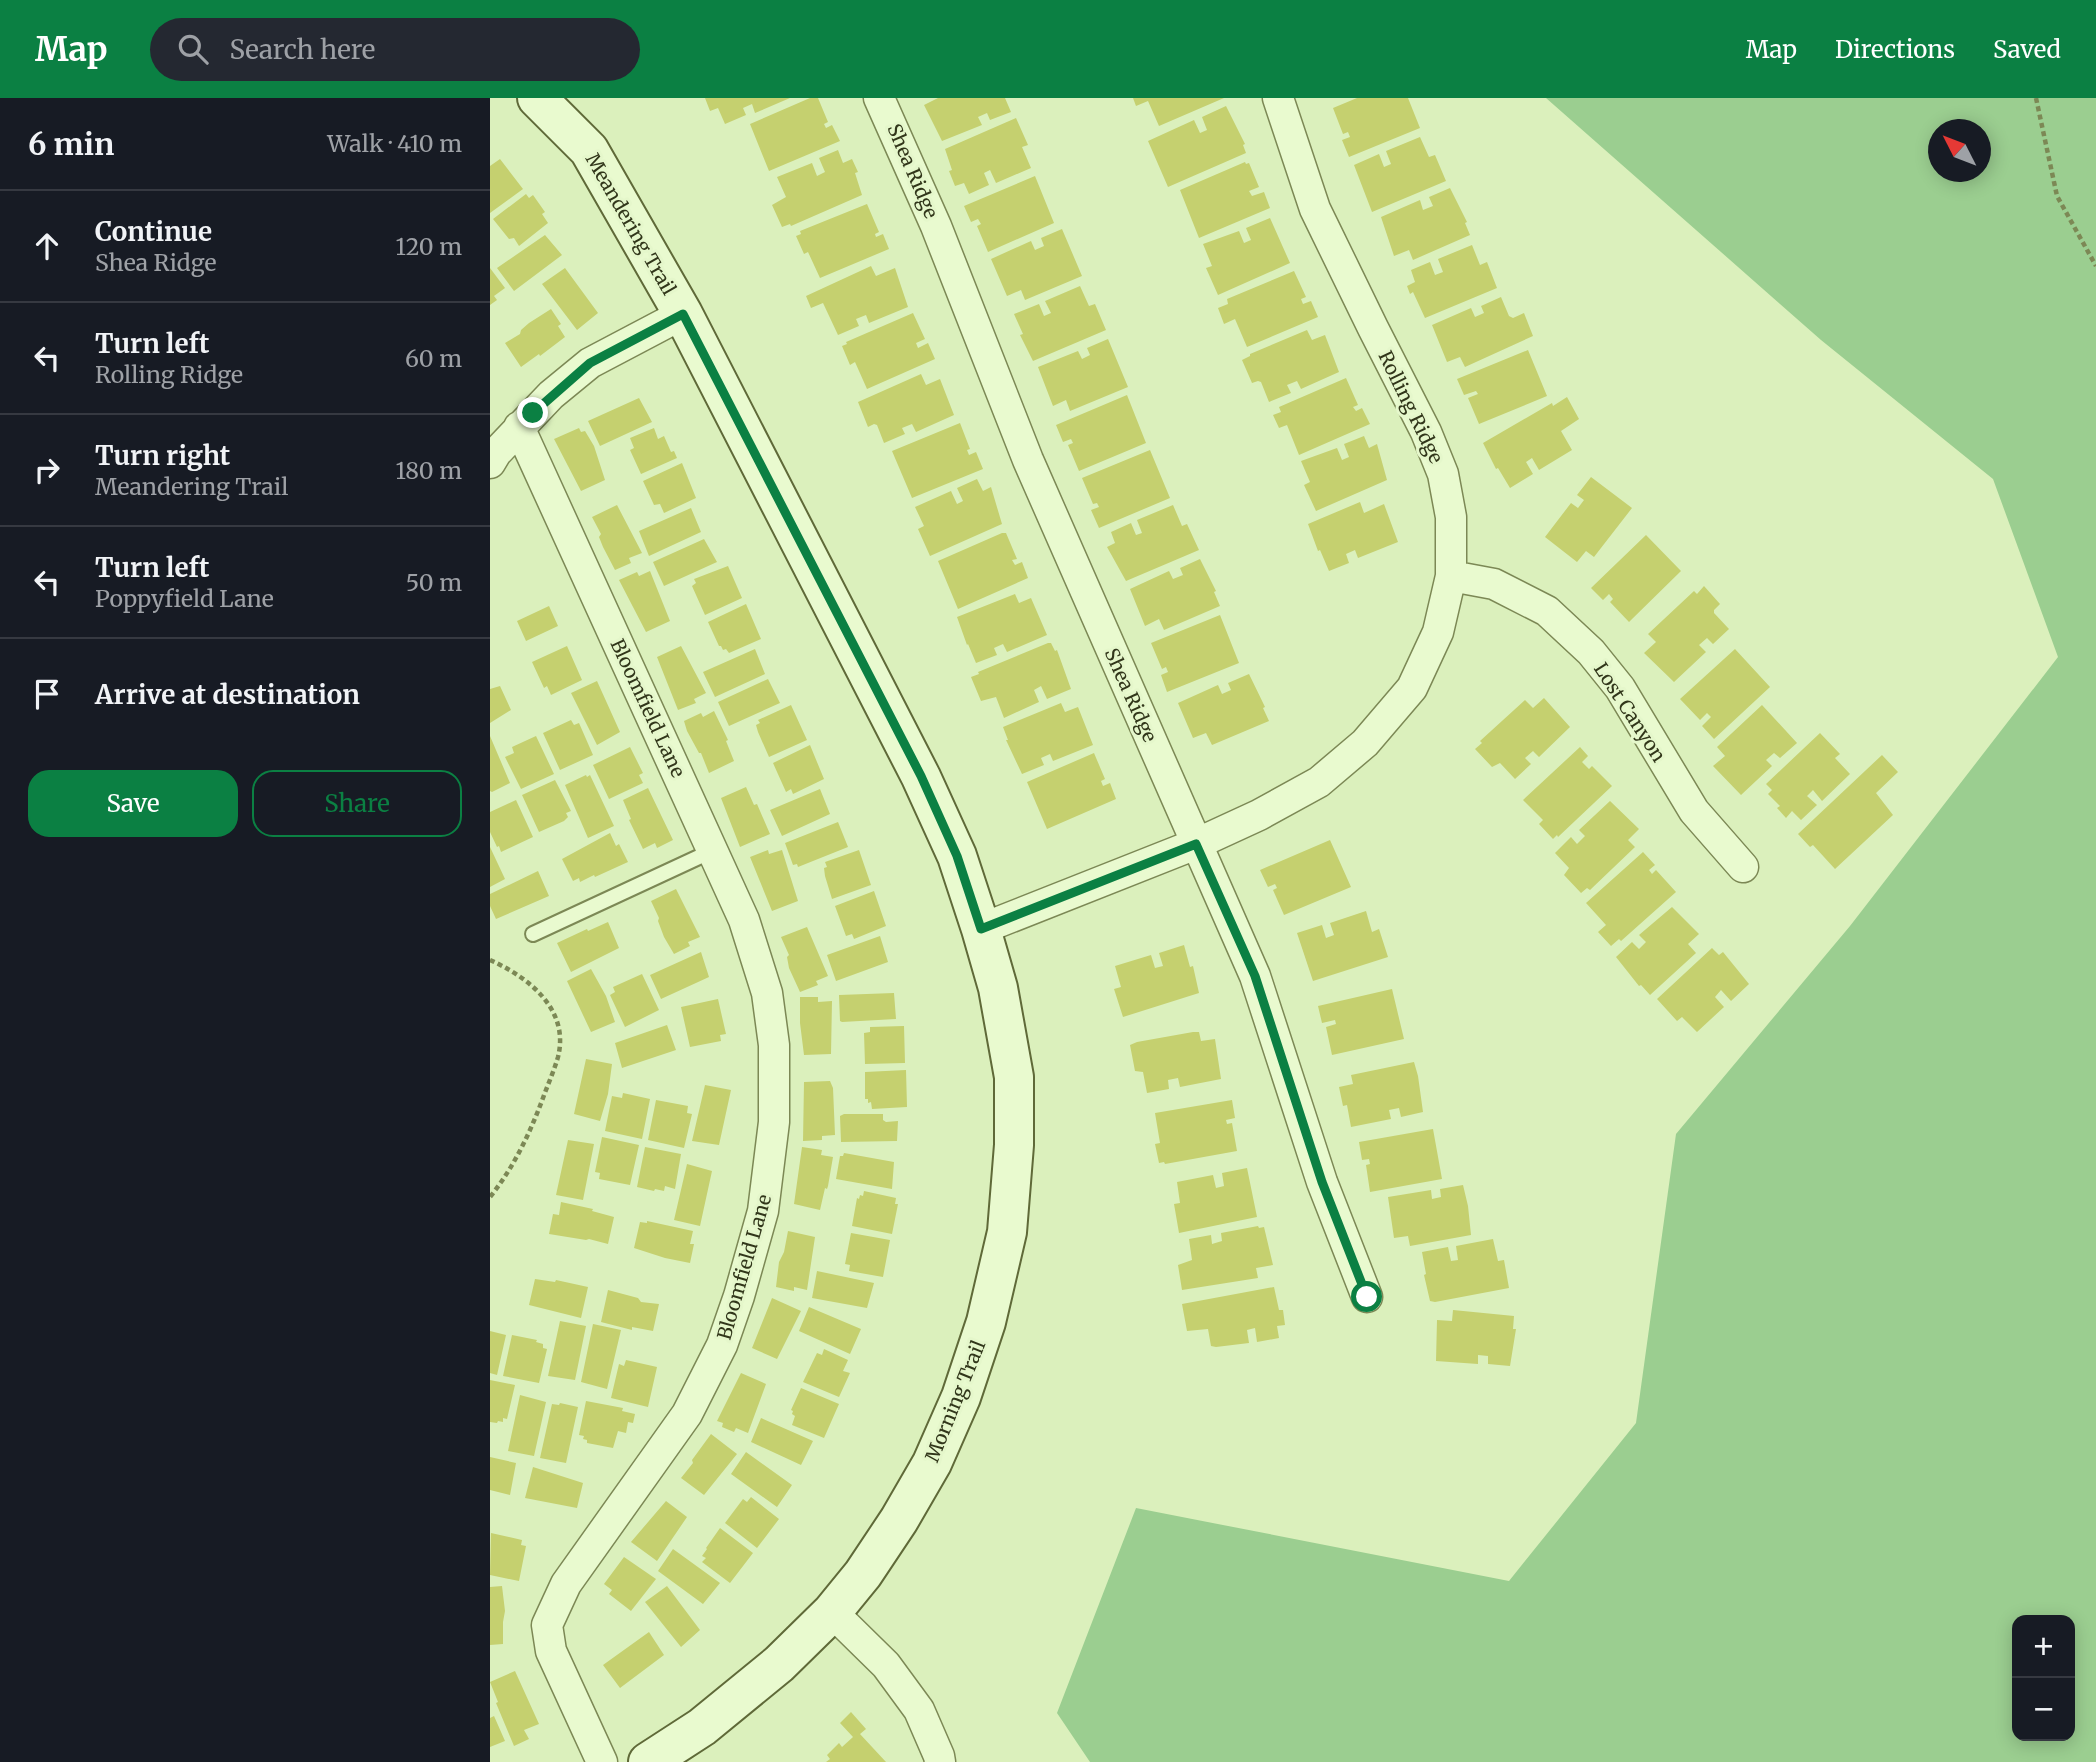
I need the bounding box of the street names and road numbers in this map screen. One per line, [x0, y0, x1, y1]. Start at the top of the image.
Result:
street label: Shea Ridge [882, 120, 944, 222]
street label: Meandering Trail [581, 149, 681, 299]
street label: Rolling Ridge [1373, 347, 1449, 467]
street label: Bloomfield Lane [605, 635, 691, 781]
street label: Shea Ridge [1100, 644, 1162, 746]
street label: Lost Canyon [1589, 658, 1671, 767]
street label: Bloomfield Lane [712, 1191, 776, 1342]
street label: Morning Trail [920, 1337, 990, 1465]

